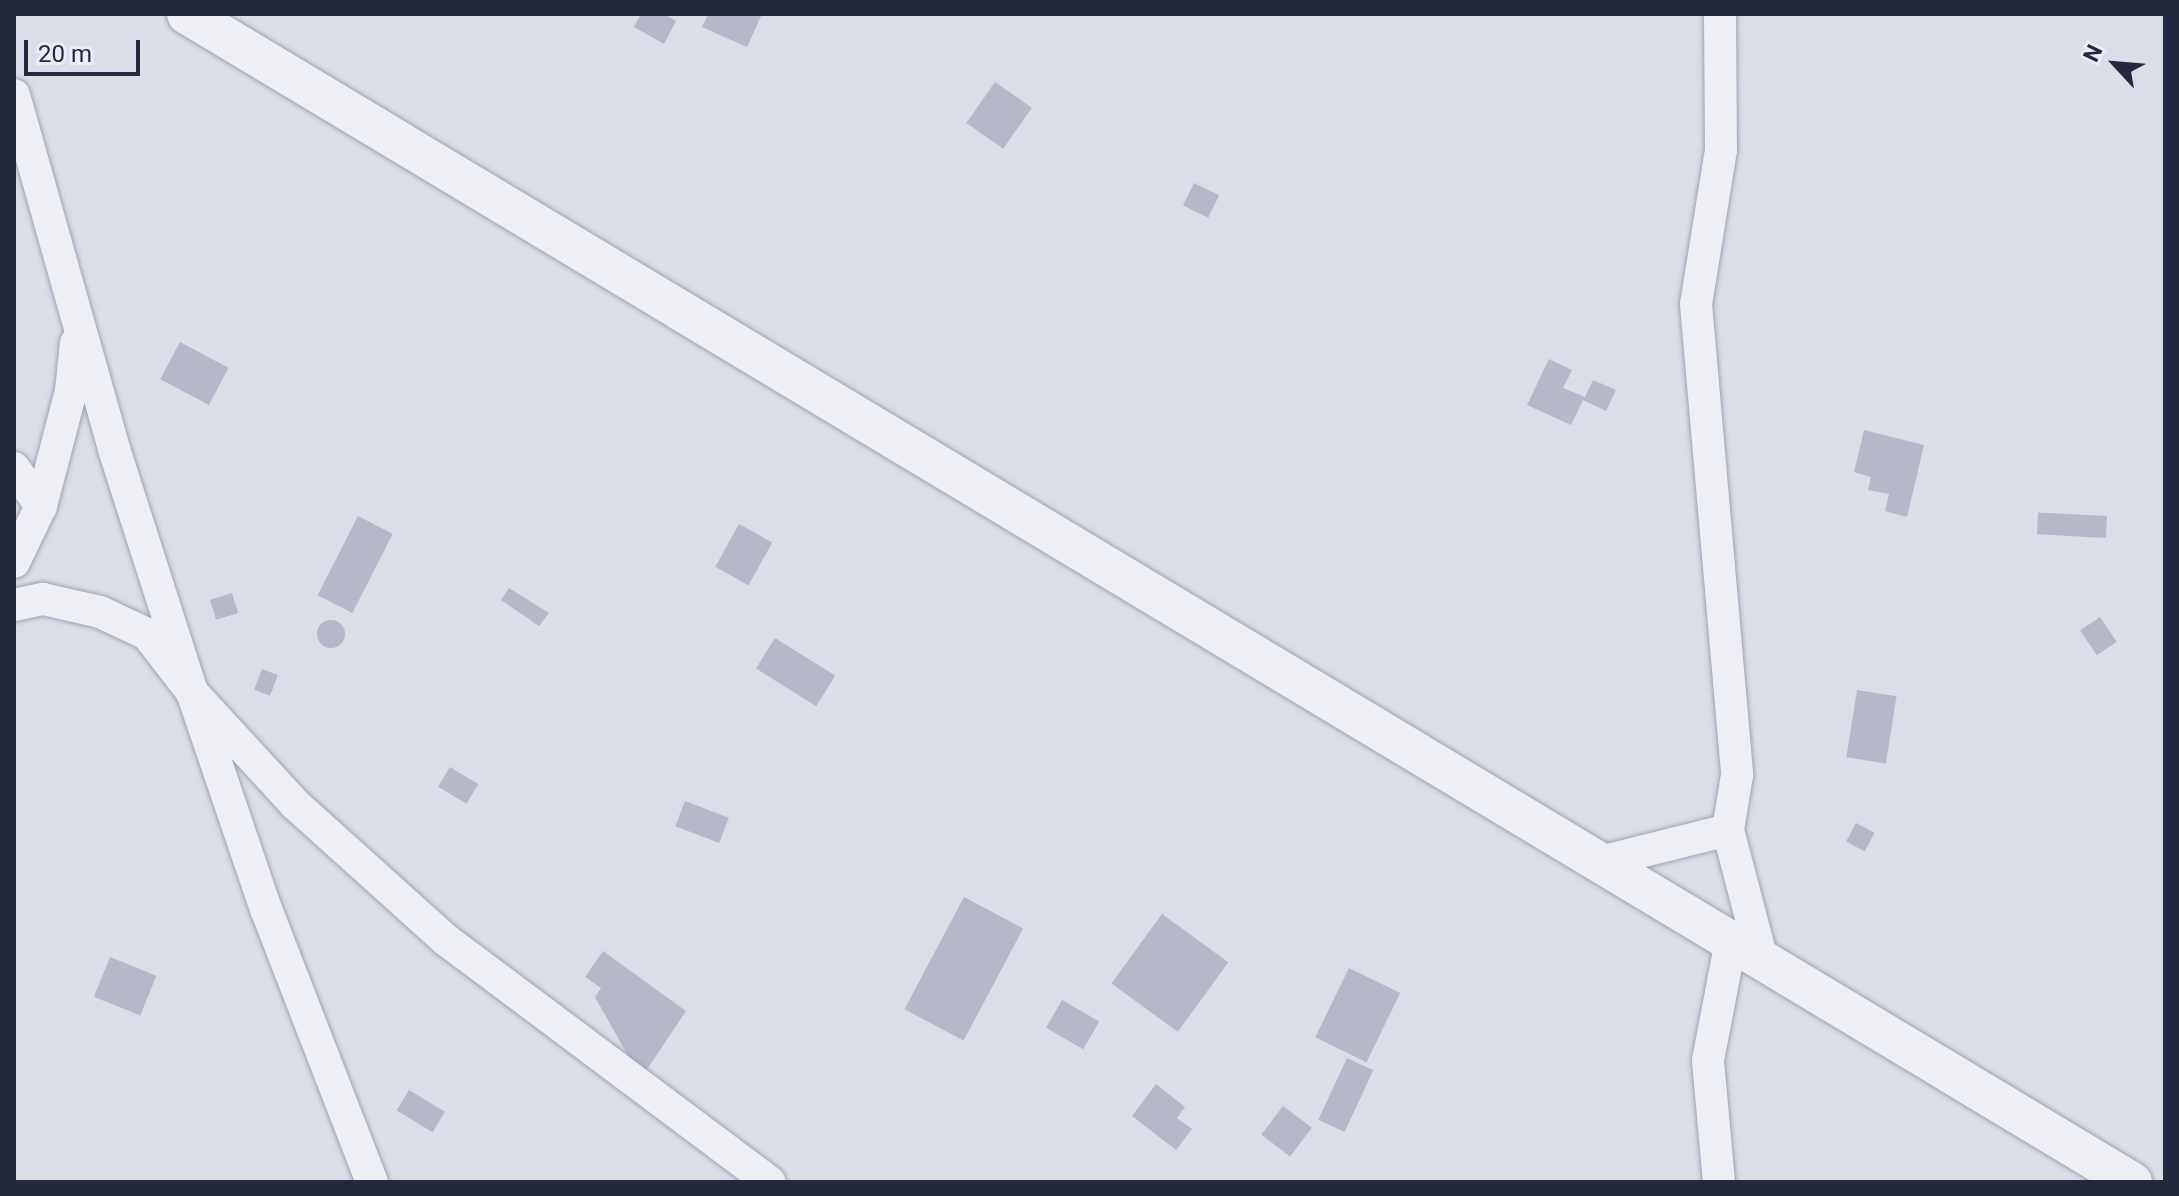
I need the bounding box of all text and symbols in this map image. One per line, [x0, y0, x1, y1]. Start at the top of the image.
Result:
scale bar [28, 24, 144, 74]
north arrow [2075, 24, 2155, 104]
text: 20 m [38, 40, 92, 68]
text: N [2078, 41, 2108, 66]

